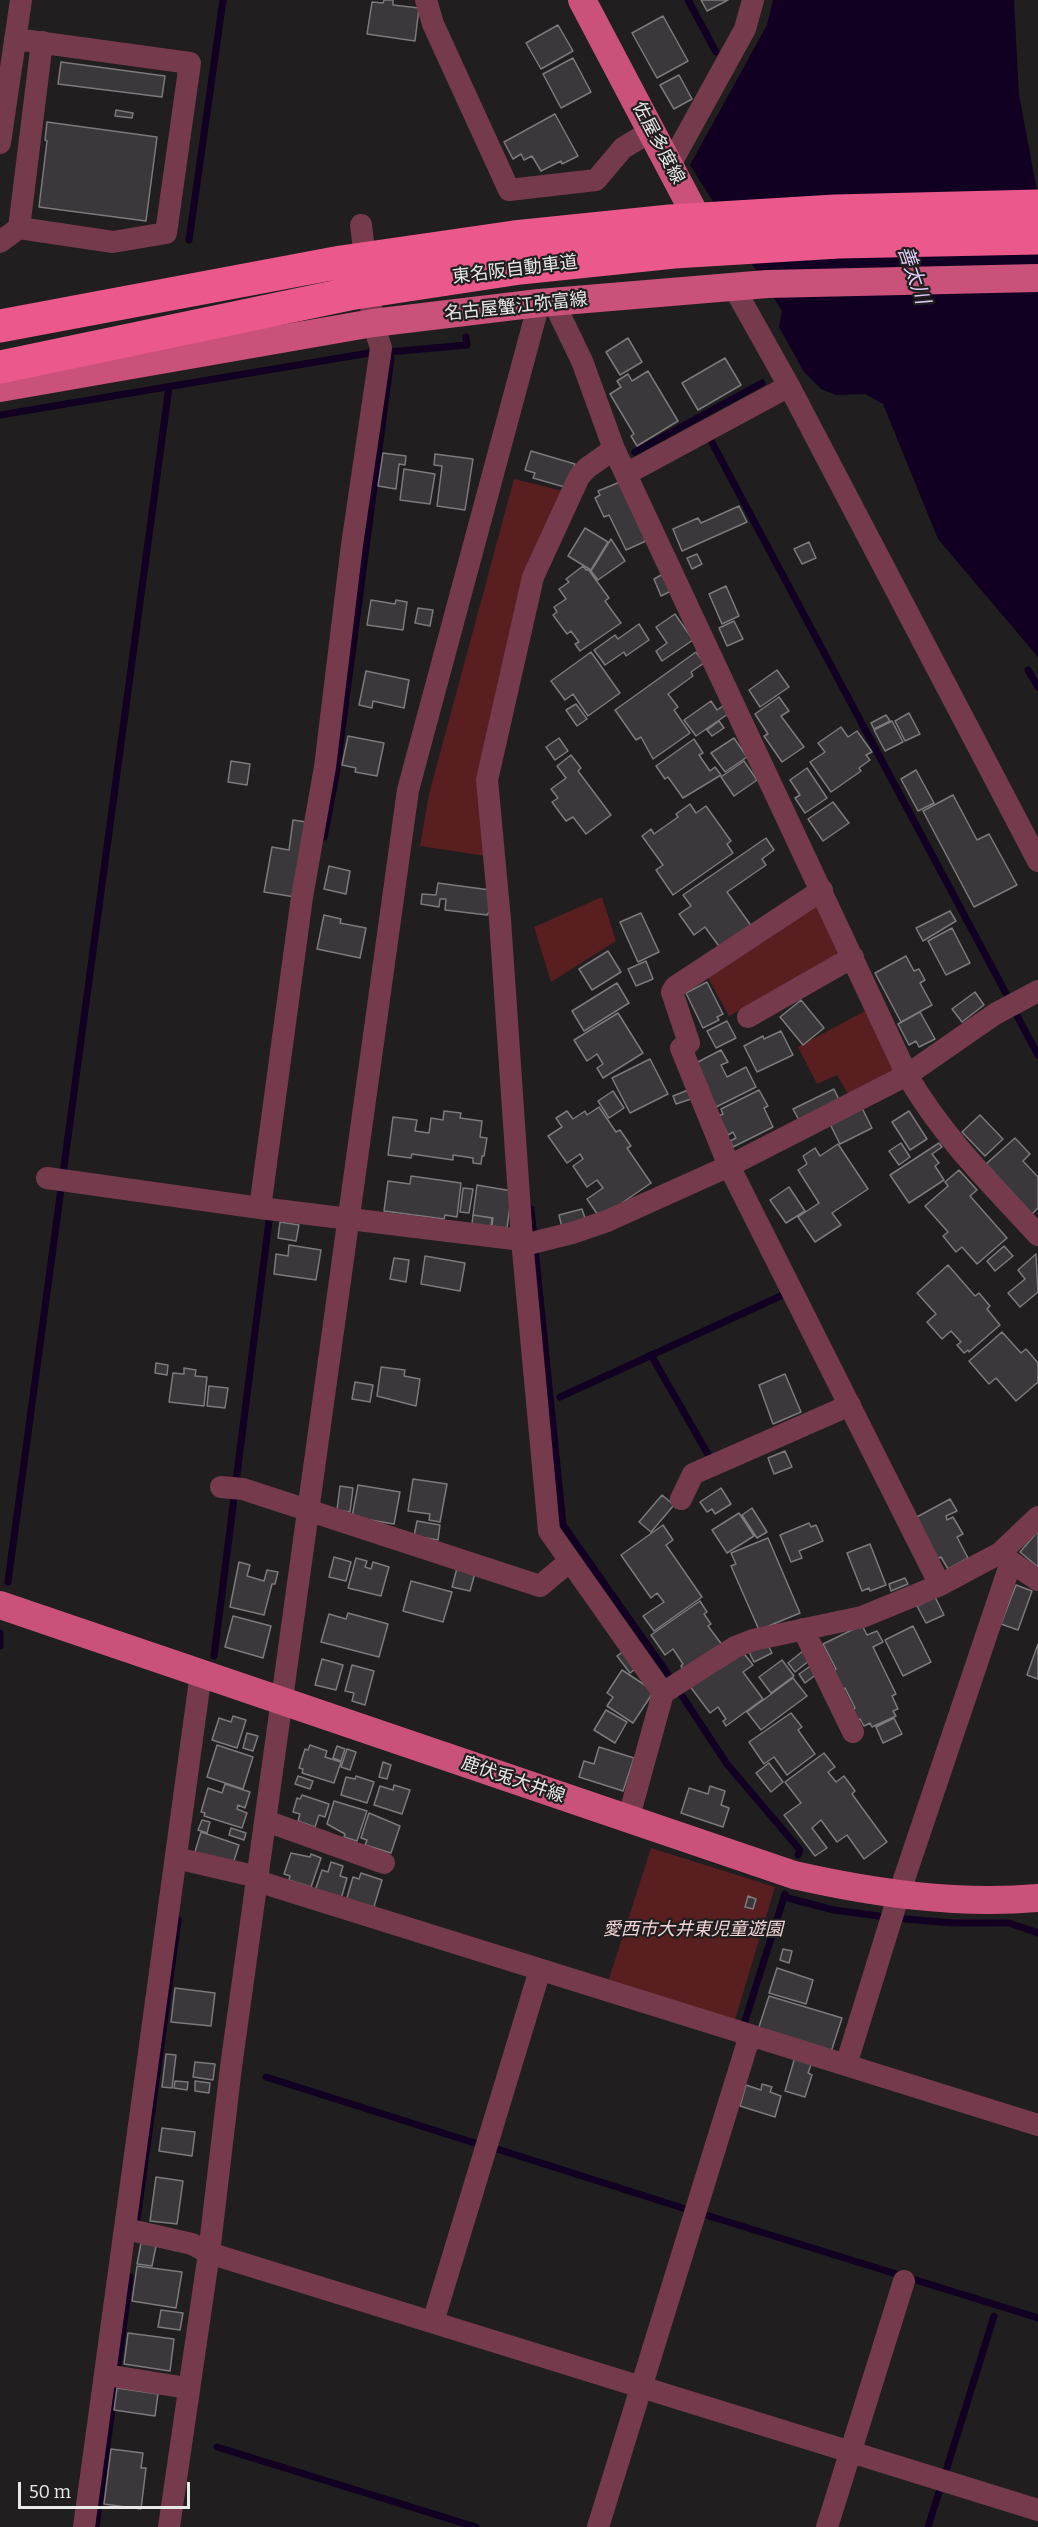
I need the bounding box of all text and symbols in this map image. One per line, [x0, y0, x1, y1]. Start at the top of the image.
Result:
street label: 佐屋多度線 [627, 98, 689, 188]
water label: 善太川 [892, 243, 934, 307]
street label: 東名阪自動車道 [451, 252, 579, 288]
street label: 名古屋蟹江弥富線 [443, 289, 589, 325]
street label: 鹿伏兎大井線 [458, 1752, 568, 1808]
park label: 愛西市大井東児童遊園 [603, 1919, 783, 1941]
scale bar [21, 2470, 194, 2508]
text: 50 m [29, 2481, 71, 2503]

